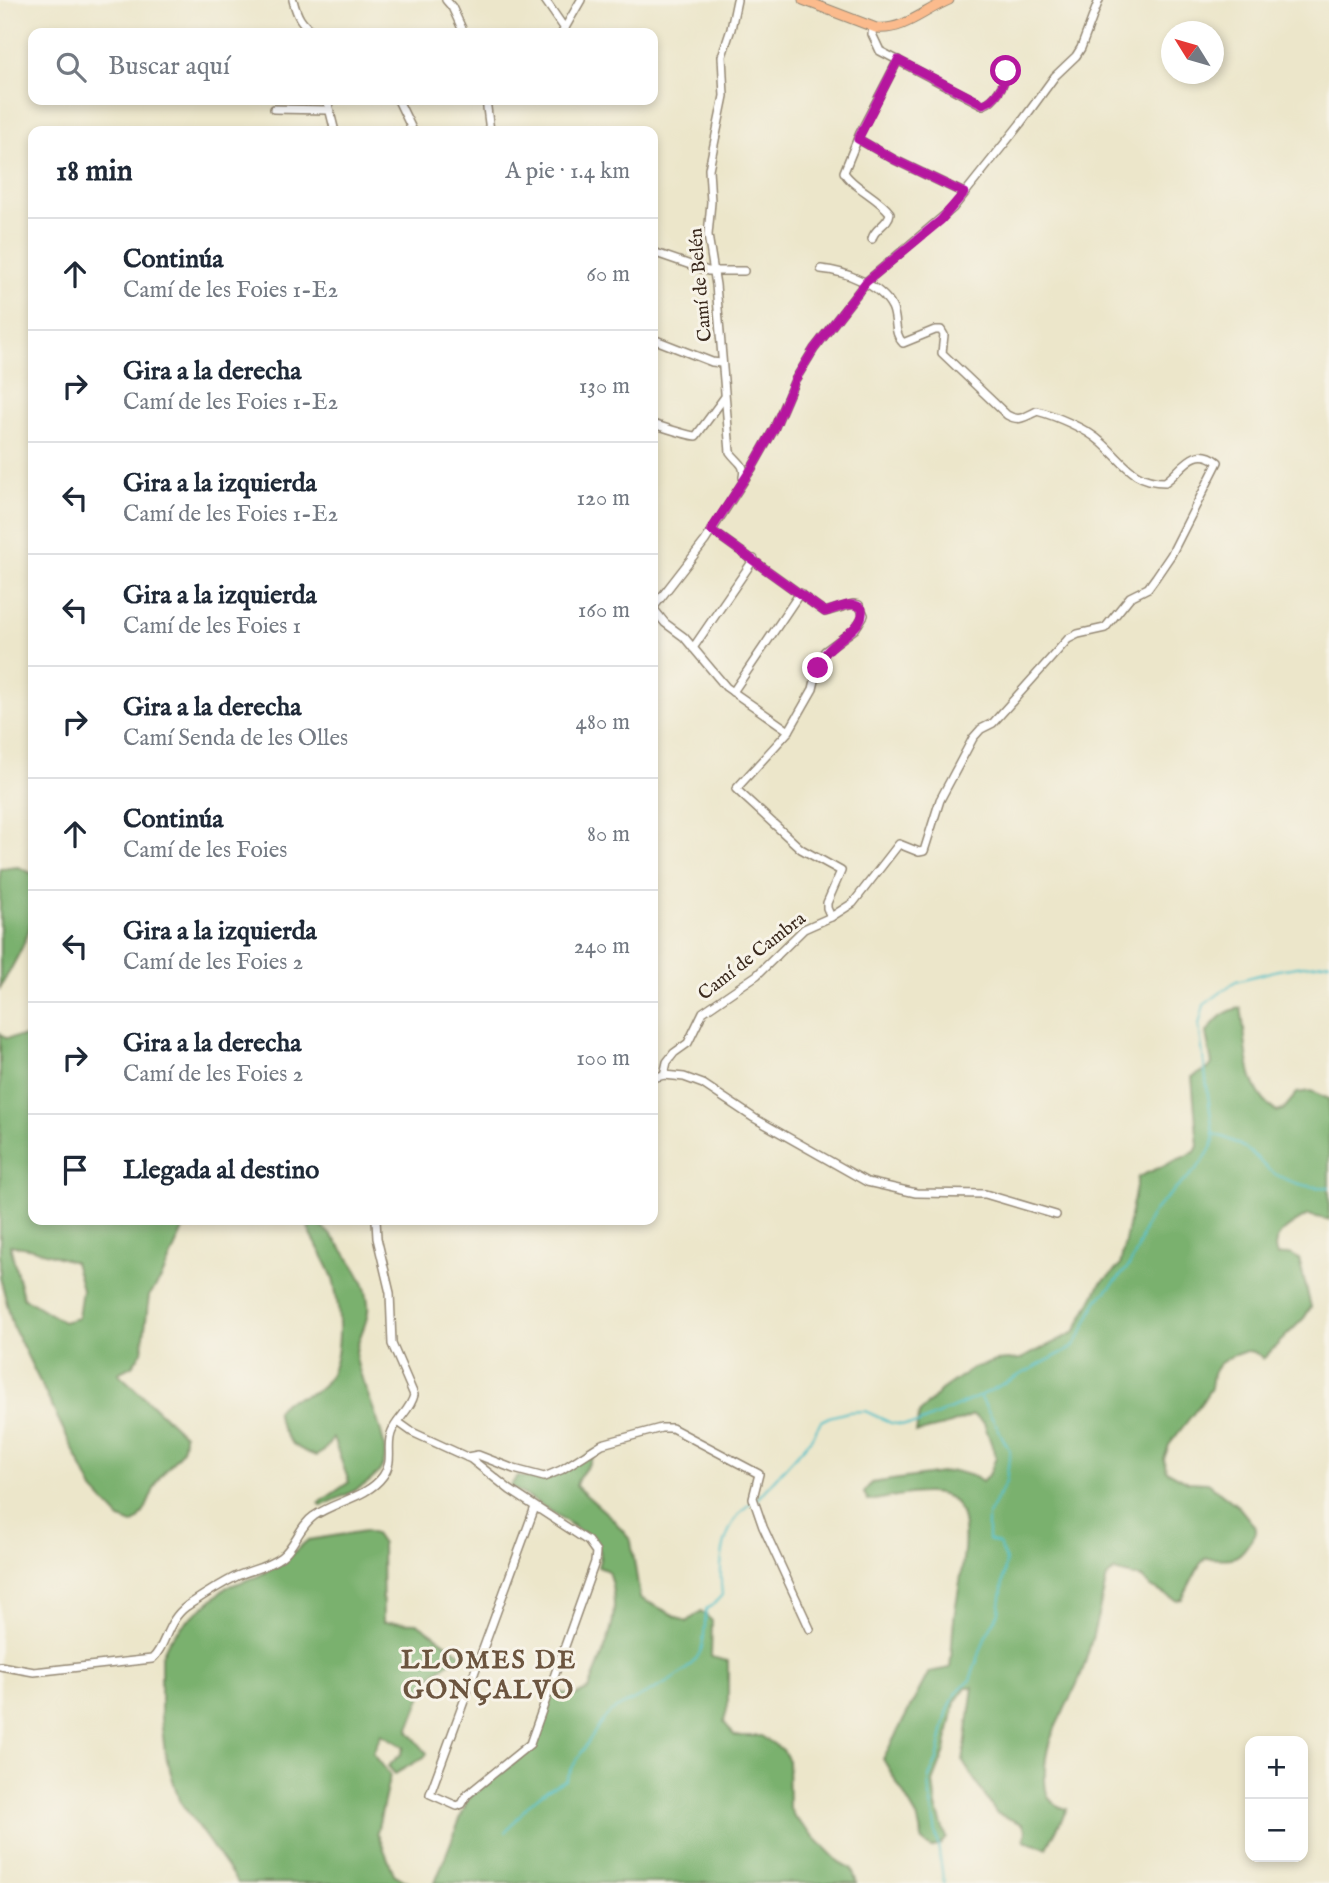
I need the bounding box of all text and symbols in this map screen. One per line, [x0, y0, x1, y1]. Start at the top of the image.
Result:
north arrow [1161, 21, 1224, 84]
search box [28, 28, 658, 105]
icon: search [52, 48, 90, 86]
text: Buscar aquí [108, 50, 230, 83]
route start [990, 55, 1021, 86]
text: 18 min [56, 153, 133, 191]
text: A pie · 1.4 km [505, 157, 630, 186]
street label: Camí de Belén [684, 227, 718, 343]
text: Continúa [123, 243, 224, 276]
icon: ahead [56, 255, 94, 293]
text: 60 m [586, 260, 630, 289]
text: Camí de les Foies 1-E2 [123, 276, 338, 305]
text: Gira a la derecha [123, 355, 302, 388]
icon: right [56, 367, 94, 405]
text: 130 m [579, 372, 630, 401]
text: Camí de les Foies 1-E2 [123, 388, 338, 417]
text: Gira a la izquierda [123, 467, 317, 500]
icon: left [56, 479, 94, 517]
text: 120 m [577, 484, 630, 513]
text: Camí de les Foies 1-E2 [123, 500, 338, 529]
text: Gira a la izquierda [123, 579, 317, 612]
icon: left [56, 591, 94, 629]
text: 160 m [578, 596, 630, 625]
text: Camí de les Foies 1 [123, 612, 301, 641]
route end [802, 652, 833, 683]
text: Gira a la derecha [123, 691, 302, 724]
icon: right [56, 703, 94, 741]
text: 480 m [576, 708, 630, 737]
text: Camí Senda de les Olles [123, 724, 348, 753]
text: Continúa [123, 803, 224, 836]
icon: ahead [56, 815, 94, 853]
text: 80 m [587, 820, 630, 849]
text: Camí de les Foies [123, 836, 287, 865]
street label: Camí de Cambra [693, 906, 812, 1006]
text: Gira a la izquierda [123, 915, 317, 948]
icon: left [56, 927, 94, 965]
text: 240 m [574, 932, 630, 961]
text: Camí de les Foies 2 [123, 948, 303, 977]
text: Gira a la derecha [123, 1027, 302, 1060]
icon: right [56, 1039, 94, 1077]
text: 100 m [576, 1044, 630, 1073]
text: Camí de les Foies 2 [123, 1060, 303, 1089]
icon: arrive [56, 1151, 94, 1189]
text: Llegada al destino [123, 1154, 319, 1187]
district label: LLOMES DE GONÇALVO [401, 1644, 577, 1707]
map controls [1245, 1736, 1308, 1862]
button: + [1245, 1736, 1308, 1799]
button: − [1245, 1799, 1308, 1862]

